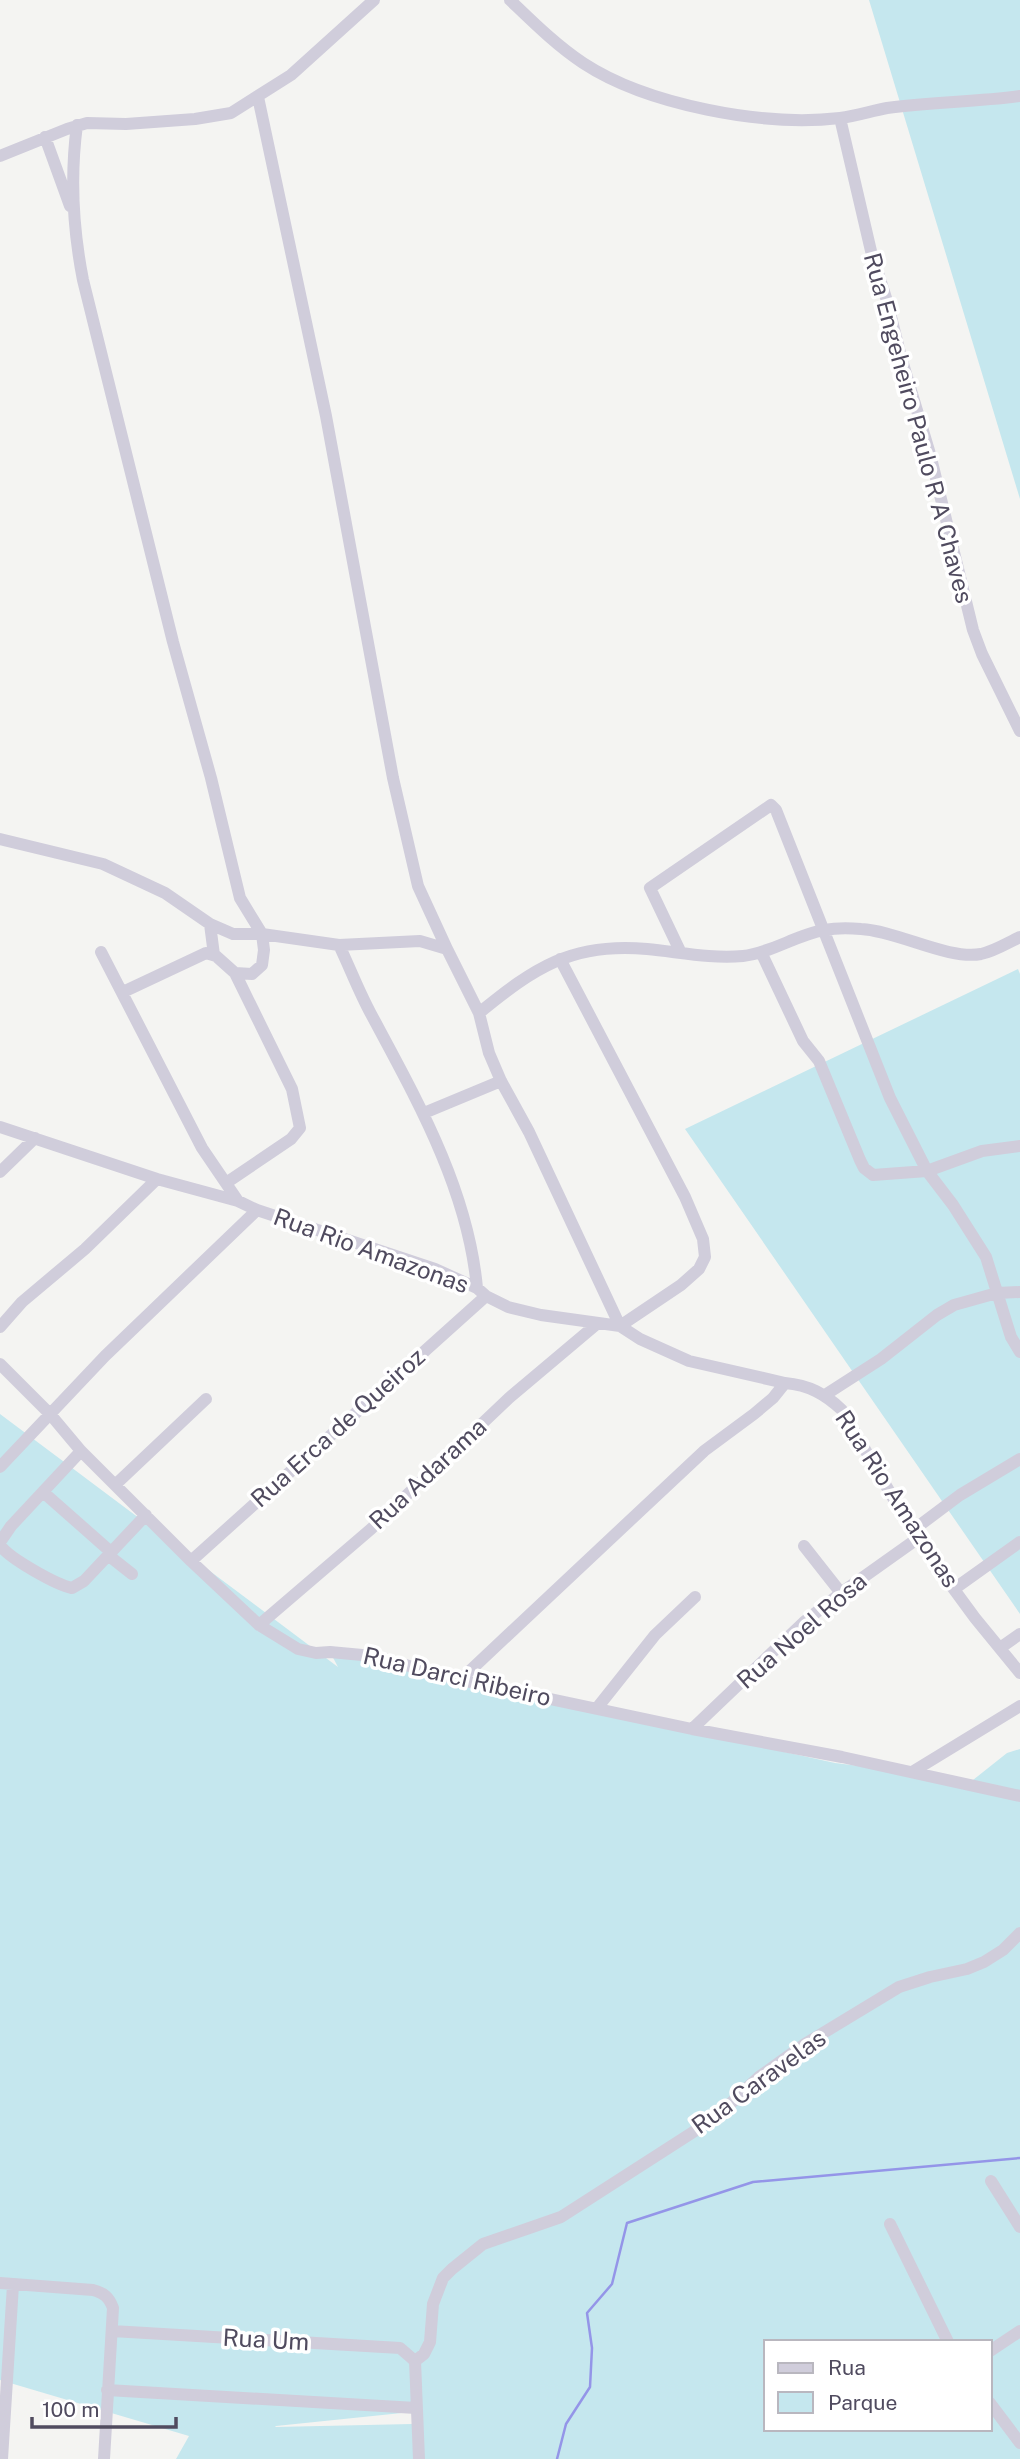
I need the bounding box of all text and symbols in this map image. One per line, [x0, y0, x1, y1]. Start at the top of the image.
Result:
street label: Rua Engeheiro Paulo R A Chaves [859, 249, 979, 606]
street label: Rua Rio Amazonas [270, 1202, 473, 1298]
street label: Rua Erca de Queiroz [245, 1342, 430, 1512]
street label: Rua Rio Amazonas [830, 1405, 966, 1592]
street label: Rua Adarama [363, 1412, 492, 1535]
street label: Rua Noel Rosa [731, 1567, 872, 1694]
street label: Rua Darci Ribeiro [361, 1641, 554, 1711]
street label: Rua Caravelas [686, 2023, 831, 2139]
street label: Rua Um [222, 2323, 310, 2355]
legend [764, 2340, 992, 2431]
text: Rua [828, 2355, 866, 2380]
scale bar [32, 2386, 175, 2430]
text: Parque [828, 2390, 897, 2415]
text: 100 m [42, 2397, 99, 2422]

